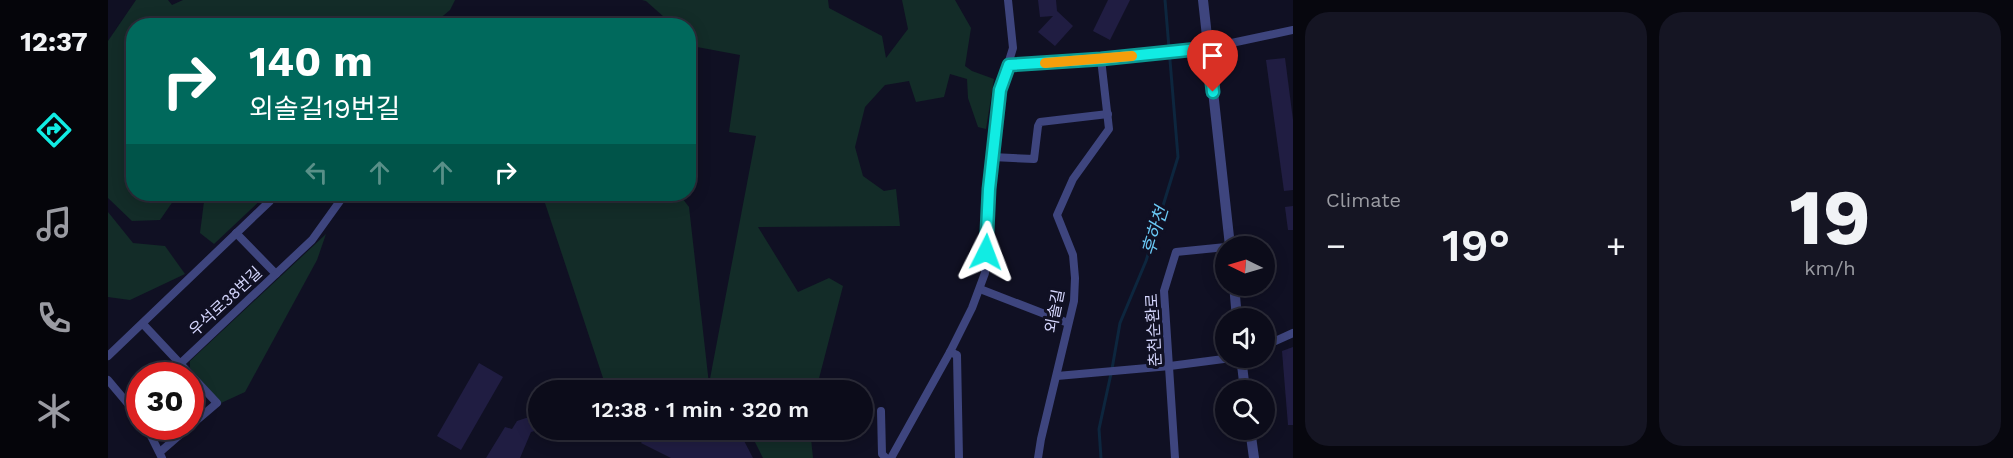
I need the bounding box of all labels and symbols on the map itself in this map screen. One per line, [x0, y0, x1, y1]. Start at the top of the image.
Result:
pin [1187, 30, 1238, 92]
water label: 후하천 [1137, 202, 1173, 258]
position arrow [954, 220, 1018, 284]
north arrow [1215, 236, 1275, 296]
street label: 우석로38번길 [185, 263, 266, 340]
street label: 외솔길 [1041, 288, 1068, 335]
street label: 춘천순환로 [1142, 292, 1165, 367]
speed limit sign: 30 [126, 362, 204, 440]

